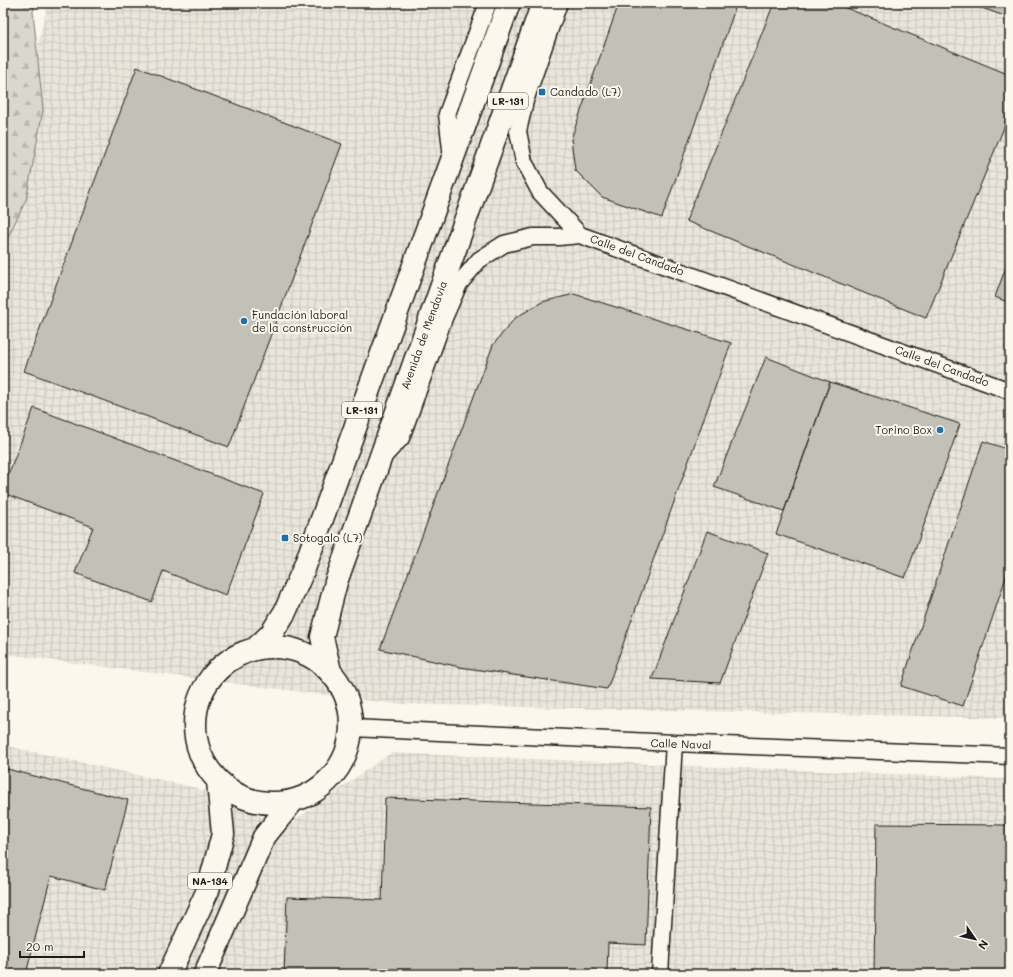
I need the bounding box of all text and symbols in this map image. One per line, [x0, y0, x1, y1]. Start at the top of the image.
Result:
place label: Candado (L7) [550, 84, 621, 99]
marker: Candado (L7) [537, 87, 547, 97]
road number: LR-131 [488, 93, 528, 109]
street label: Calle del Candado [588, 231, 687, 279]
street label: Avenida de Mendavia [397, 278, 450, 391]
place label: Fundación laboral de la construcción [252, 307, 352, 335]
marker: Fundación laboral de la construcción [239, 316, 249, 326]
street label: Calle del Candado [893, 342, 992, 390]
road number: LR-131 [342, 402, 382, 418]
place label: Torino Box [875, 422, 932, 437]
marker: Torino Box [935, 425, 945, 435]
place label: Sotogalo (L7) [293, 530, 363, 545]
marker: Sotogalo (L7) [280, 533, 290, 543]
street label: Calle Naval [650, 735, 712, 752]
road number: NA-134 [188, 873, 232, 889]
north arrow [955, 919, 995, 959]
scale bar [20, 933, 84, 959]
text: N [975, 937, 992, 953]
text: 20 m [26, 938, 54, 954]

